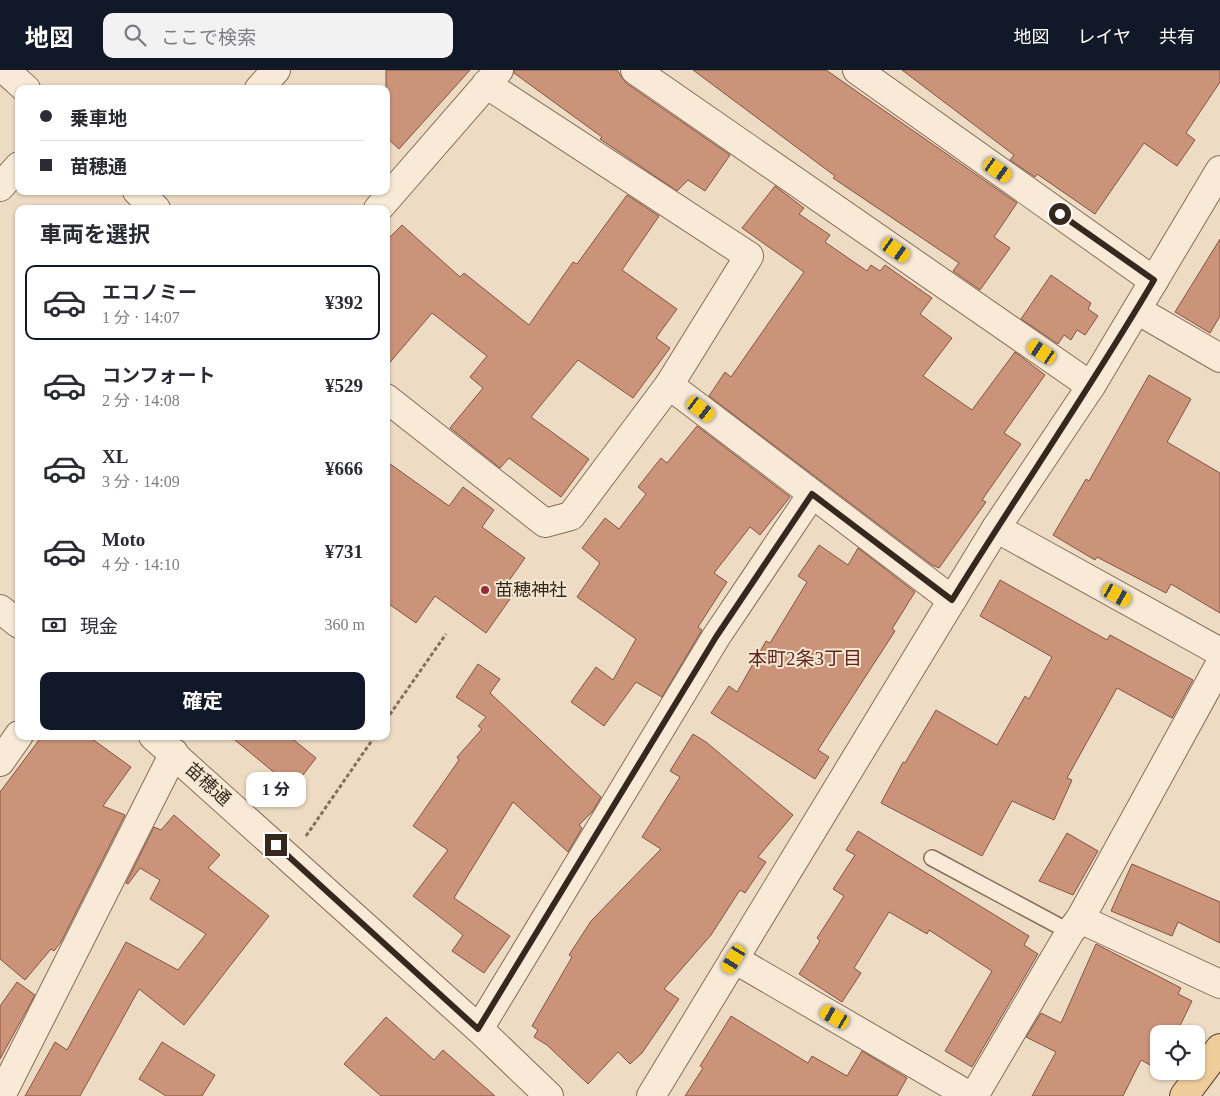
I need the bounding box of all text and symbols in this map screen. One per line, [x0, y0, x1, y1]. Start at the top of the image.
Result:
search box [103, 13, 453, 58]
icon: search [121, 21, 149, 49]
text: 地図 [25, 25, 73, 51]
text: ここで検索 [161, 27, 256, 48]
text: 地図 [1014, 27, 1050, 47]
text: レイヤ [1078, 27, 1131, 47]
text: 共有 [1159, 27, 1195, 47]
text: 乗車地 [70, 108, 127, 129]
car [981, 155, 1014, 185]
text: 苗穂通 [70, 156, 127, 177]
route start [1049, 203, 1071, 225]
text: 車両を選択 [40, 222, 150, 247]
car [879, 235, 912, 265]
icon: car [42, 280, 87, 325]
text: エコノミー [102, 282, 197, 303]
text: ¥392 [325, 292, 363, 313]
text: 1 分 · 14:07 [102, 309, 180, 326]
car [1025, 337, 1058, 367]
icon: car [42, 363, 87, 408]
text: コンフォート [102, 365, 215, 386]
text: ¥529 [325, 375, 363, 396]
text: 2 分 · 14:08 [102, 392, 180, 409]
car [684, 394, 717, 424]
icon: car [42, 446, 87, 491]
text: XL [102, 446, 128, 467]
text: ¥666 [325, 458, 363, 479]
text: 3 分 · 14:09 [102, 473, 180, 490]
icon: car [42, 529, 87, 574]
text: Moto [102, 529, 145, 550]
text: ¥731 [325, 541, 363, 562]
text: 4 分 · 14:10 [102, 556, 180, 573]
place label: 苗穂神社 [495, 580, 567, 600]
car [1100, 581, 1133, 609]
marker: 苗穂神社 [479, 584, 491, 596]
icon: cash [40, 611, 68, 639]
text: 現金 [80, 616, 118, 637]
text: 360 m [325, 616, 365, 633]
district label: 本町2条3丁目 [748, 648, 862, 669]
button: 確定 [40, 672, 365, 730]
street label: 苗穂通 [181, 759, 235, 809]
callout: 1 分 [246, 772, 306, 808]
text: 1 分 [262, 781, 290, 798]
route end [265, 834, 287, 856]
car [719, 942, 748, 976]
car [818, 1003, 851, 1031]
map controls [1150, 1025, 1205, 1080]
button: locate [1150, 1025, 1205, 1080]

